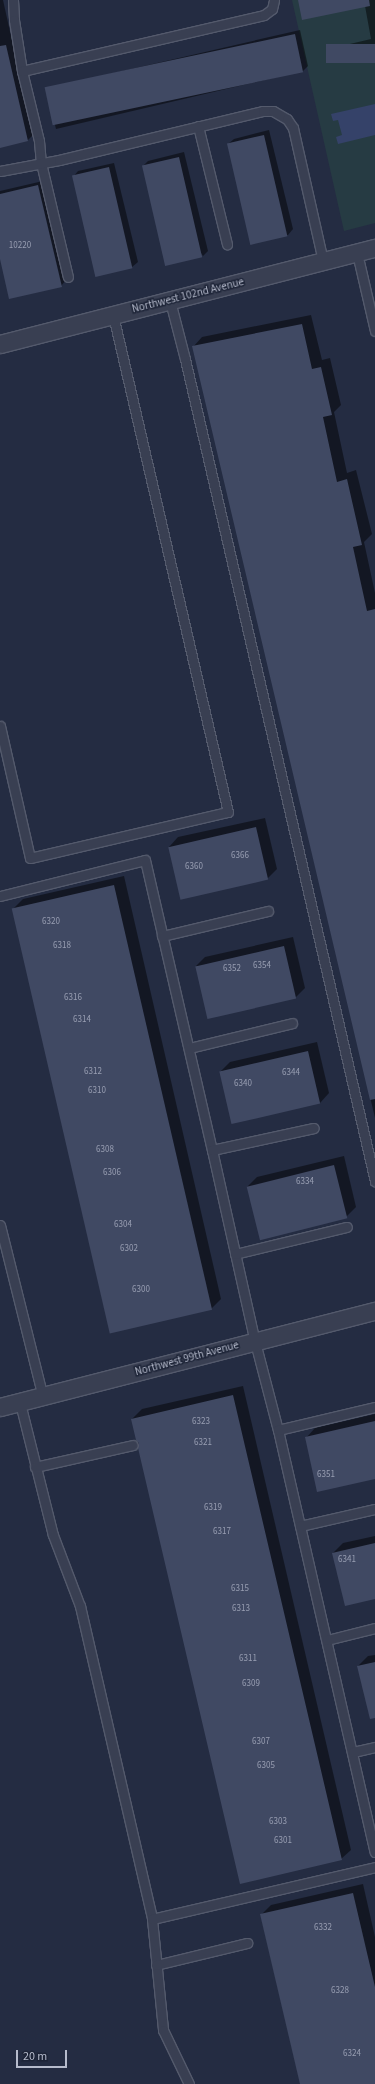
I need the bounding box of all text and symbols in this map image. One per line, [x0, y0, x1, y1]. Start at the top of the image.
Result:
house number: 10220 [9, 241, 31, 251]
street label: Northwest 102nd Avenue [131, 276, 245, 316]
house number: 6366 [231, 851, 249, 861]
house number: 6360 [185, 862, 203, 872]
house number: 6320 [42, 917, 60, 927]
house number: 6318 [53, 941, 71, 951]
house number: 6354 [253, 961, 271, 971]
house number: 6352 [223, 964, 241, 974]
house number: 6316 [64, 993, 82, 1003]
house number: 6314 [73, 1015, 91, 1025]
house number: 6312 [84, 1067, 102, 1077]
house number: 6344 [282, 1068, 300, 1078]
house number: 6340 [234, 1079, 252, 1089]
house number: 6310 [88, 1086, 106, 1096]
house number: 6308 [96, 1145, 114, 1155]
house number: 6306 [103, 1168, 121, 1178]
house number: 6334 [296, 1177, 314, 1187]
house number: 6304 [114, 1220, 132, 1230]
house number: 6302 [120, 1244, 138, 1254]
house number: 6300 [132, 1285, 150, 1295]
street label: Northwest 99th Avenue [134, 1339, 240, 1379]
house number: 6323 [192, 1417, 210, 1427]
house number: 6321 [194, 1438, 212, 1448]
house number: 6351 [317, 1470, 335, 1480]
house number: 6319 [204, 1503, 222, 1513]
house number: 6317 [213, 1527, 231, 1537]
house number: 6341 [338, 1555, 356, 1565]
house number: 6315 [231, 1584, 249, 1594]
house number: 6313 [232, 1604, 250, 1614]
house number: 6311 [239, 1654, 257, 1664]
house number: 6309 [242, 1679, 260, 1689]
house number: 6307 [252, 1737, 270, 1747]
house number: 6305 [257, 1761, 275, 1771]
house number: 6303 [269, 1817, 287, 1827]
house number: 6301 [274, 1836, 292, 1846]
house number: 6332 [314, 1923, 332, 1933]
house number: 6328 [331, 1986, 349, 1996]
scale bar [18, 2042, 69, 2068]
text: 20 m [23, 2048, 47, 2065]
house number: 6324 [343, 2049, 361, 2059]

